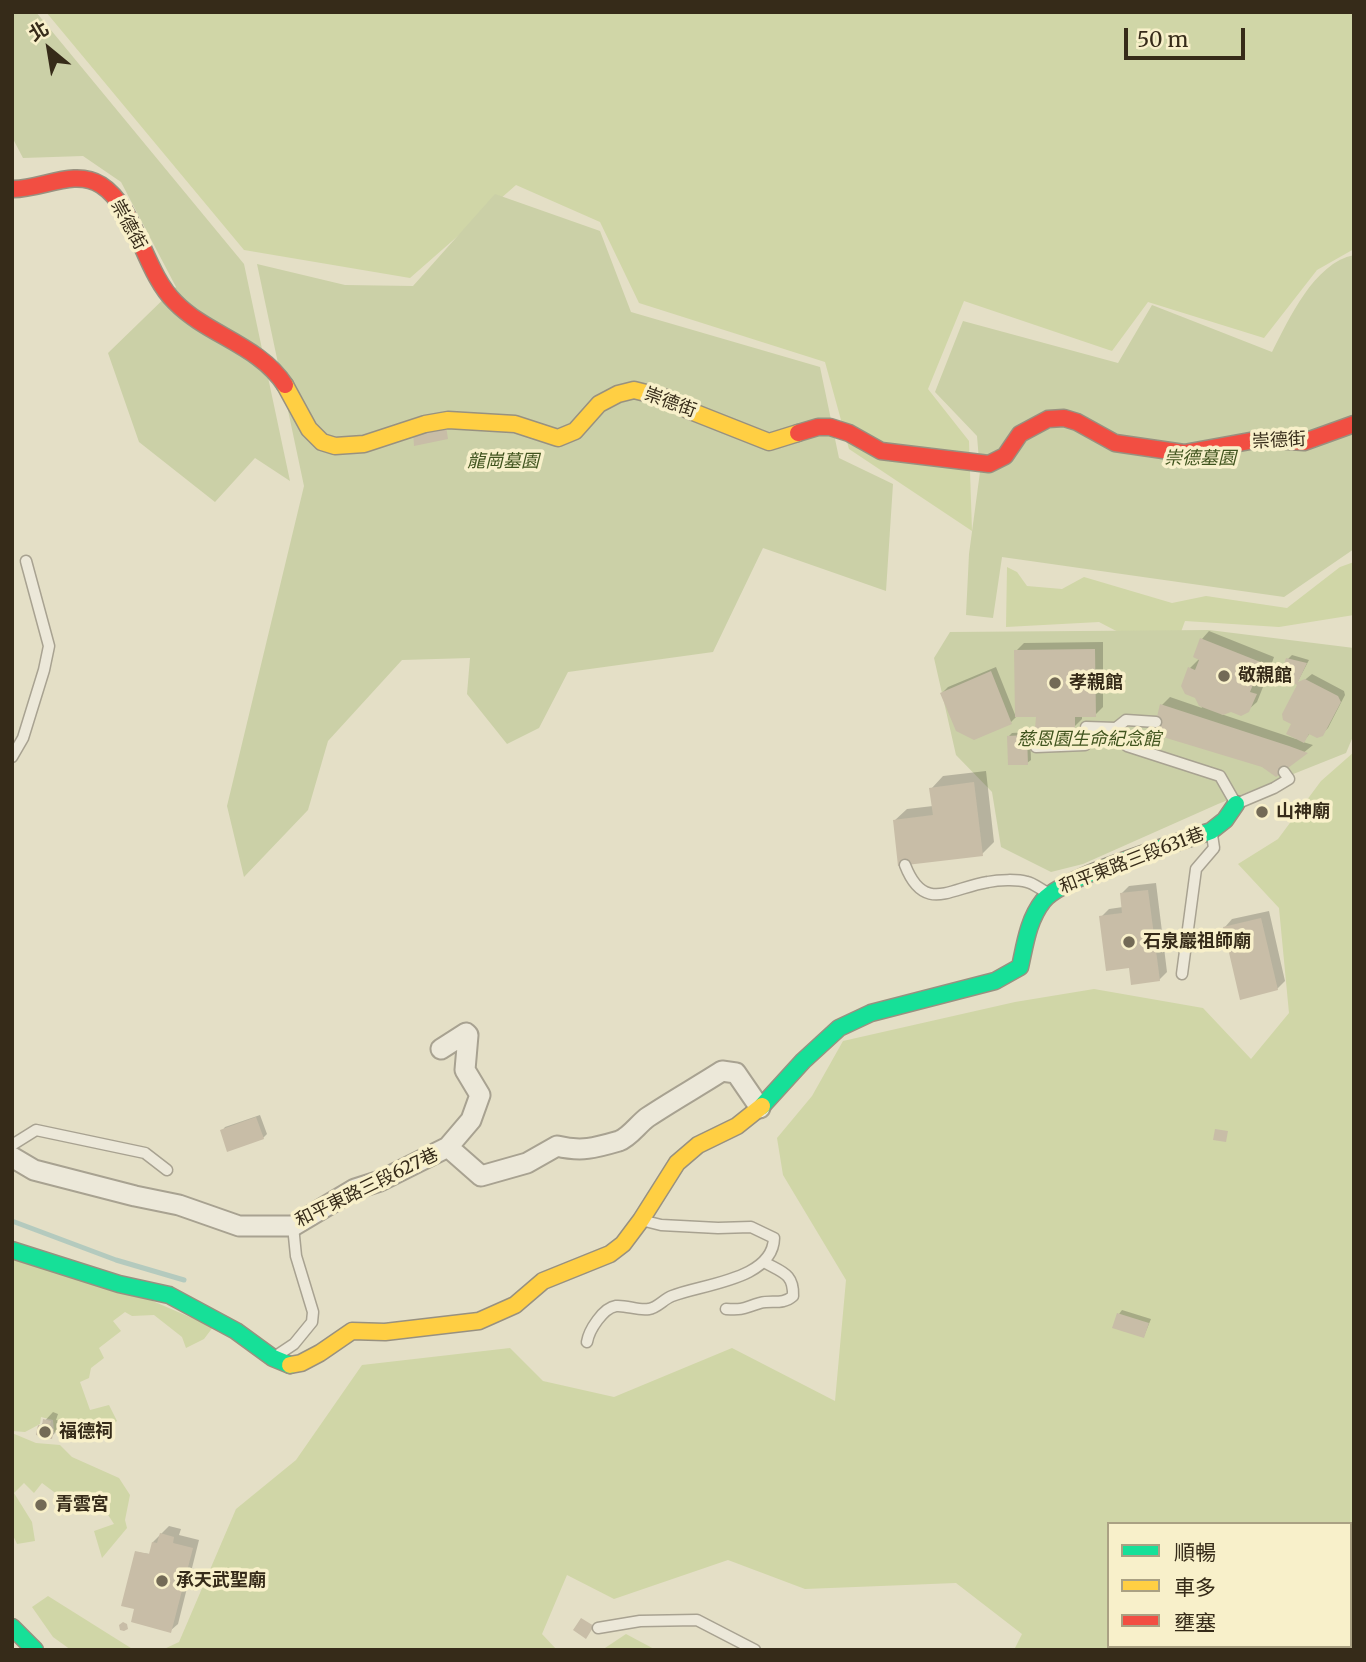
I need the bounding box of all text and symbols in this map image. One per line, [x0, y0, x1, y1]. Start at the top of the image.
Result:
north arrow [14, 14, 84, 84]
scale bar [1128, 14, 1249, 58]
text: 北 [24, 16, 53, 46]
text: 50 m [1137, 26, 1188, 53]
street label: 崇德街 [105, 196, 151, 254]
street label: 崇德街 [641, 384, 699, 422]
street label: 崇德街 [1251, 429, 1307, 453]
park label: 崇德墓園 [1164, 448, 1236, 470]
park label: 龍崗墓園 [467, 451, 539, 473]
place label: 敬親館 [1238, 665, 1292, 687]
marker: 敬親館 [1216, 668, 1232, 684]
place label: 孝親館 [1069, 672, 1123, 694]
marker: 孝親館 [1047, 675, 1063, 691]
park label: 慈恩園生命紀念館 [1017, 729, 1161, 751]
place label: 山神廟 [1276, 801, 1330, 823]
marker: 山神廟 [1254, 804, 1270, 820]
street label: 和平東路三段631巷 [1057, 823, 1207, 899]
place label: 石泉巖祖師廟 [1143, 931, 1251, 953]
marker: 石泉巖祖師廟 [1121, 934, 1137, 950]
street label: 和平東路三段627巷 [292, 1144, 442, 1232]
place label: 福德祠 [59, 1421, 113, 1443]
marker: 福德祠 [37, 1424, 53, 1440]
place label: 青雲宮 [55, 1494, 109, 1516]
marker: 青雲宮 [33, 1497, 49, 1513]
legend [1107, 1522, 1352, 1648]
text: 順暢 [1174, 1539, 1216, 1566]
place label: 承天武聖廟 [176, 1570, 266, 1592]
marker: 承天武聖廟 [154, 1573, 170, 1589]
text: 車多 [1174, 1574, 1216, 1601]
text: 壅塞 [1174, 1609, 1216, 1636]

